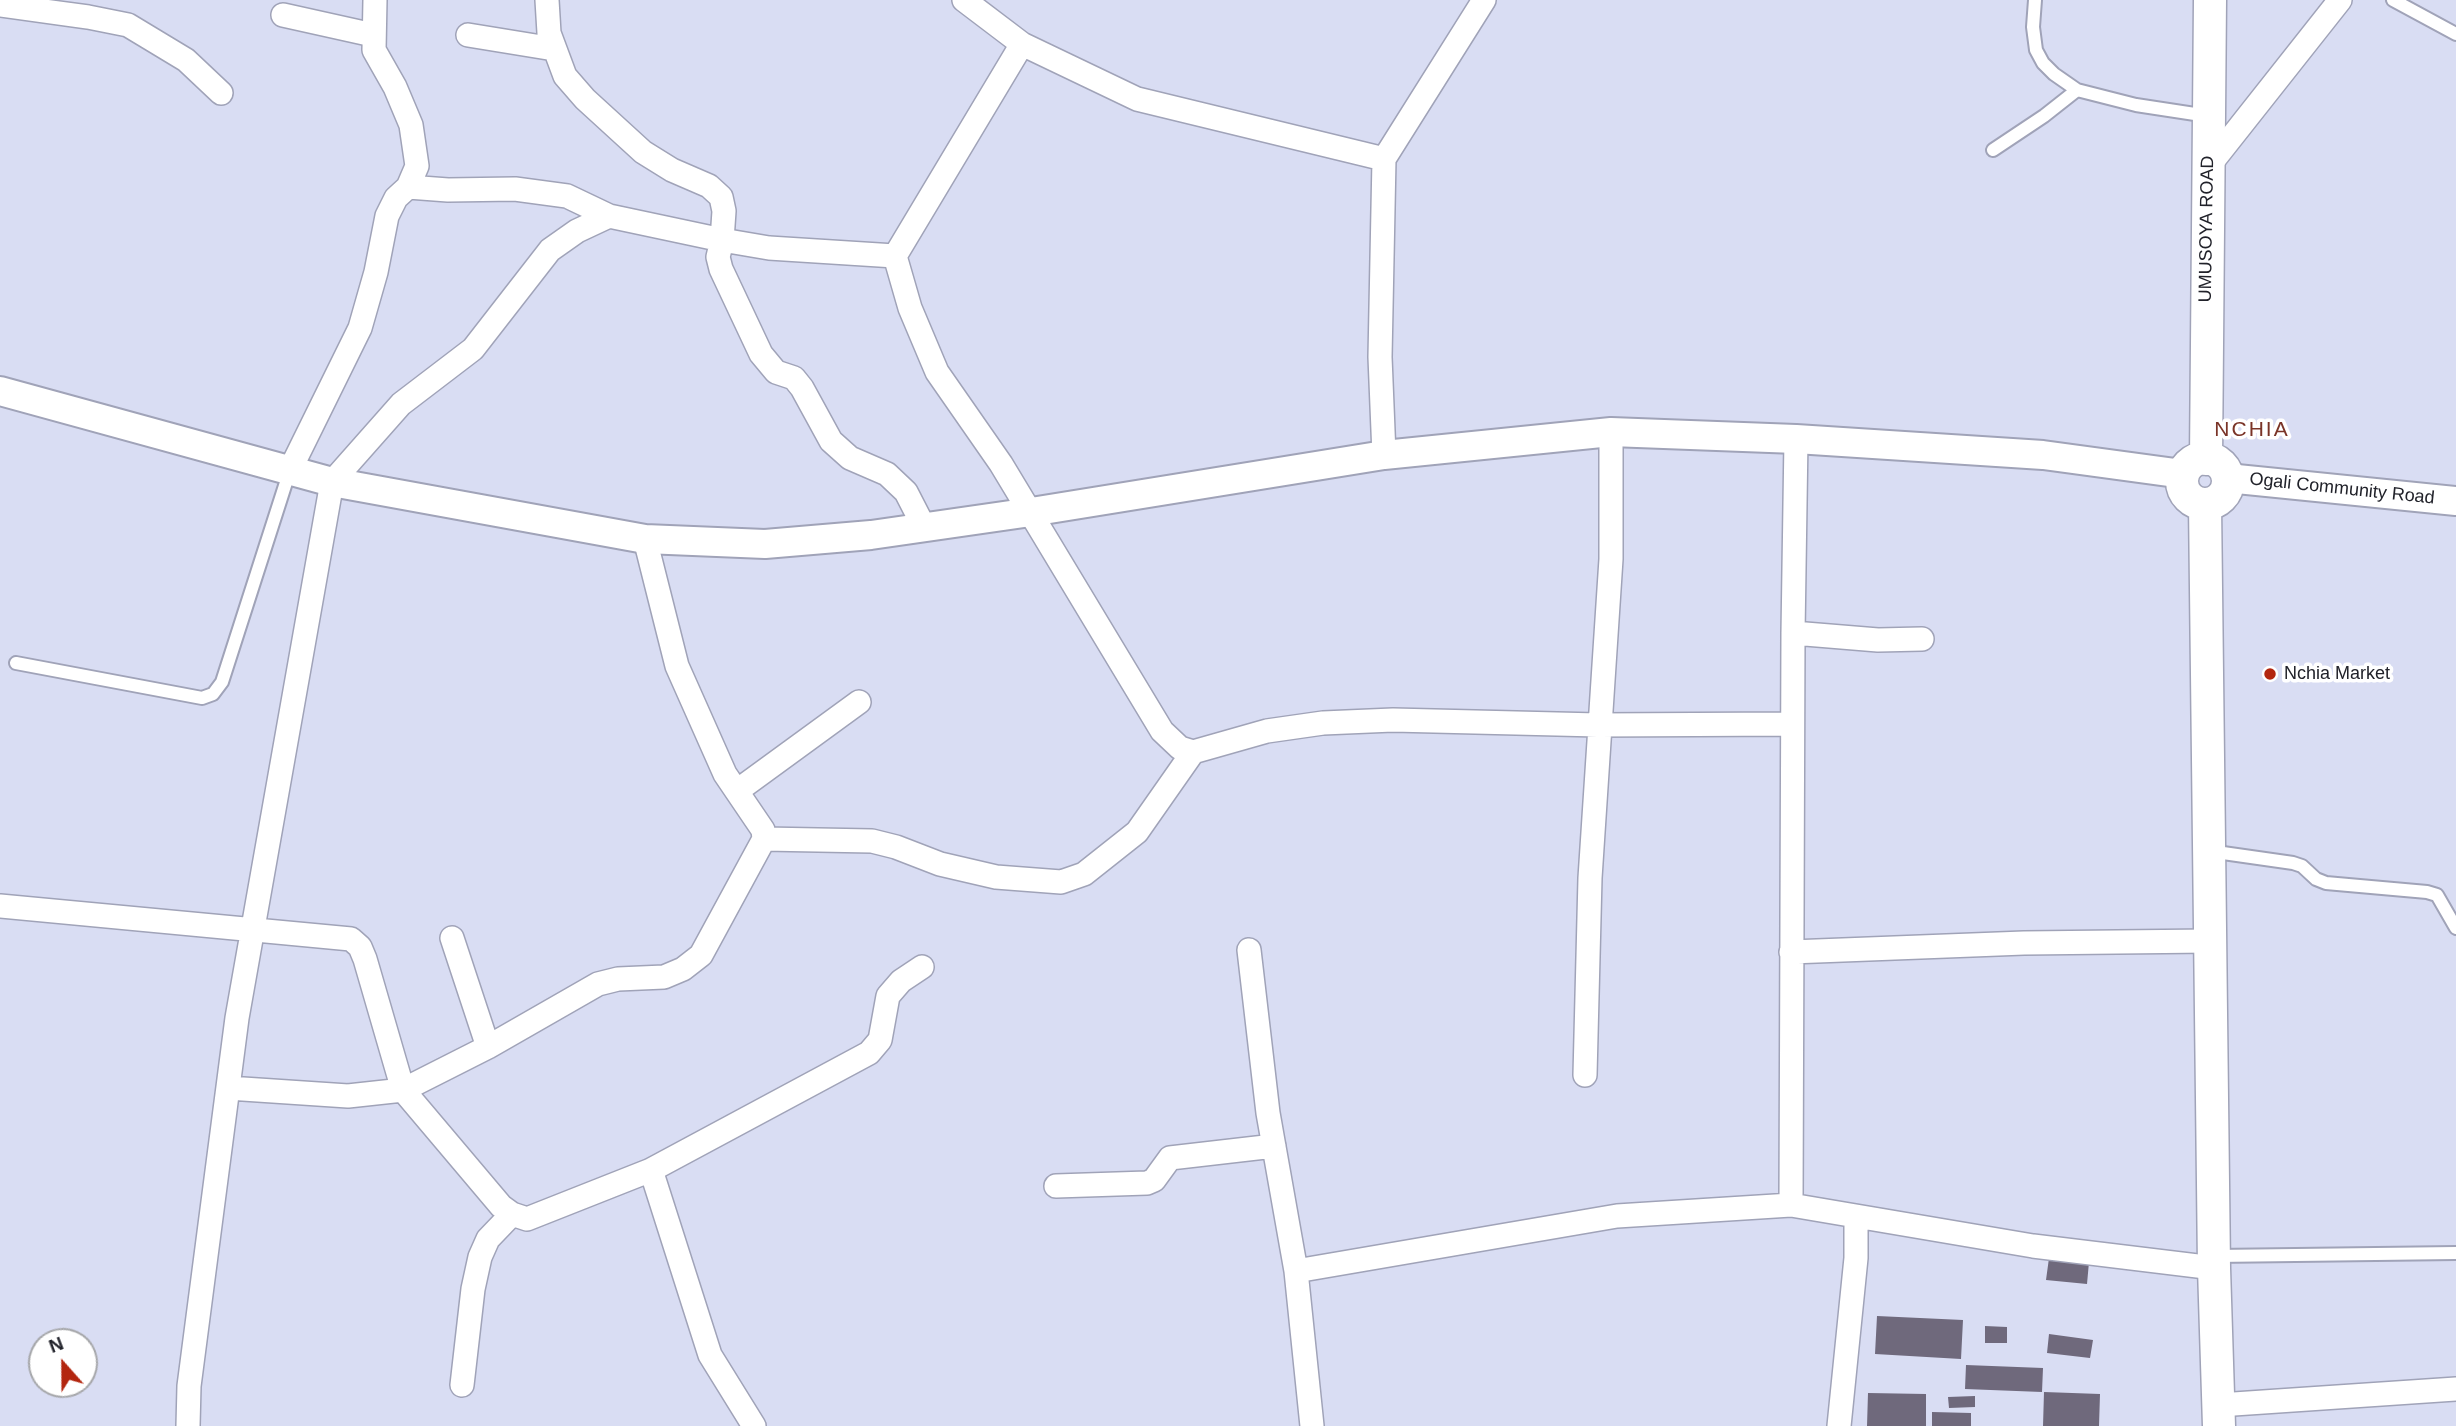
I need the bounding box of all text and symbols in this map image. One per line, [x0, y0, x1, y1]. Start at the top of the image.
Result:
street label: UMUSOYA ROAD [2195, 155, 2219, 303]
district label: NCHIA [2215, 417, 2289, 443]
street label: Ogali Community Road [2248, 469, 2436, 509]
place label: Nchia Market [2284, 663, 2390, 685]
marker: Nchia Market [2262, 666, 2278, 682]
north arrow [28, 1328, 98, 1398]
text: N [46, 1333, 66, 1357]

